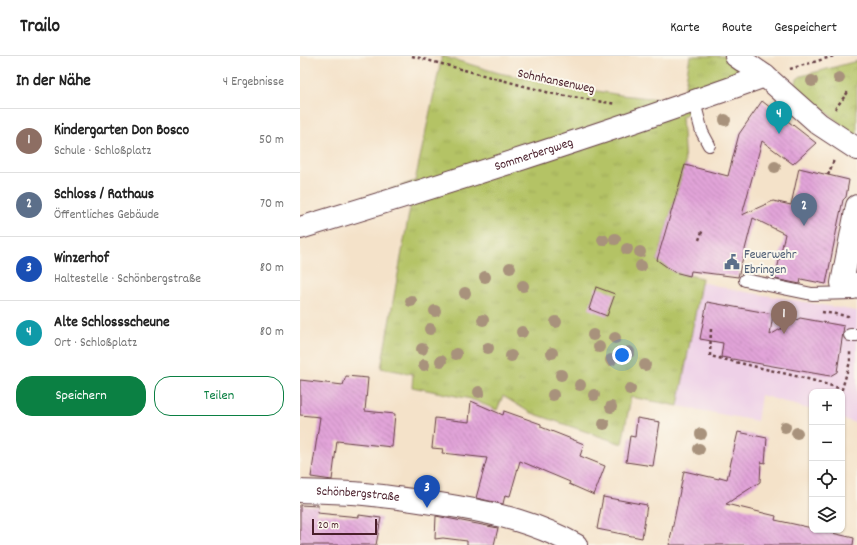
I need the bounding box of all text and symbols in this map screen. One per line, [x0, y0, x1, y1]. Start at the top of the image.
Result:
text: Trailo [20, 14, 60, 41]
text: Karte [670, 18, 700, 38]
text: Route [722, 18, 752, 38]
text: Gespeichert [774, 18, 837, 38]
street label: Sohnhansenweg [516, 65, 597, 100]
text: In der Nähe [16, 70, 91, 94]
text: 4 Ergebnisse [223, 73, 284, 92]
pin: 4 [766, 101, 792, 134]
text: Kindergarten Don Bosco [54, 120, 189, 142]
text: 1 [28, 131, 30, 150]
text: 50 m [259, 131, 284, 150]
street label: Sommerbergweg [492, 133, 576, 177]
text: Schule · Schloßplatz [54, 142, 151, 161]
text: Schloss / Rathaus [54, 184, 154, 206]
pin: 2 [791, 193, 817, 226]
text: 2 [26, 195, 32, 214]
text: 70 m [260, 195, 284, 214]
text: Öffentliches Gebäude [54, 206, 159, 225]
place label: Feuerwehr Ebringen [744, 246, 797, 280]
text: Winzerhof [54, 248, 109, 270]
public building icon: Feuerwehr Ebringen [723, 253, 741, 271]
text: 3 [26, 259, 32, 278]
text: 80 m [260, 259, 284, 278]
text: Haltestelle · Schönbergstraße [54, 270, 201, 289]
pin: 1 [771, 301, 797, 334]
text: Alte Schlossscheune [54, 312, 170, 334]
text: 4 [26, 323, 32, 342]
text: 80 m [260, 323, 284, 342]
text: Ort · Schloßplatz [54, 334, 137, 353]
your location [612, 345, 632, 365]
button: Speichern [16, 376, 146, 416]
button: Teilen [154, 376, 284, 416]
map controls [809, 389, 845, 533]
button: + [809, 389, 845, 425]
button: − [809, 425, 845, 461]
button: locate [809, 461, 845, 497]
pin: 3 [414, 475, 440, 508]
street label: Schönbergstraße [316, 482, 401, 508]
button: layers [809, 497, 845, 533]
scale bar [312, 517, 377, 536]
text: 20 m [318, 518, 339, 534]

